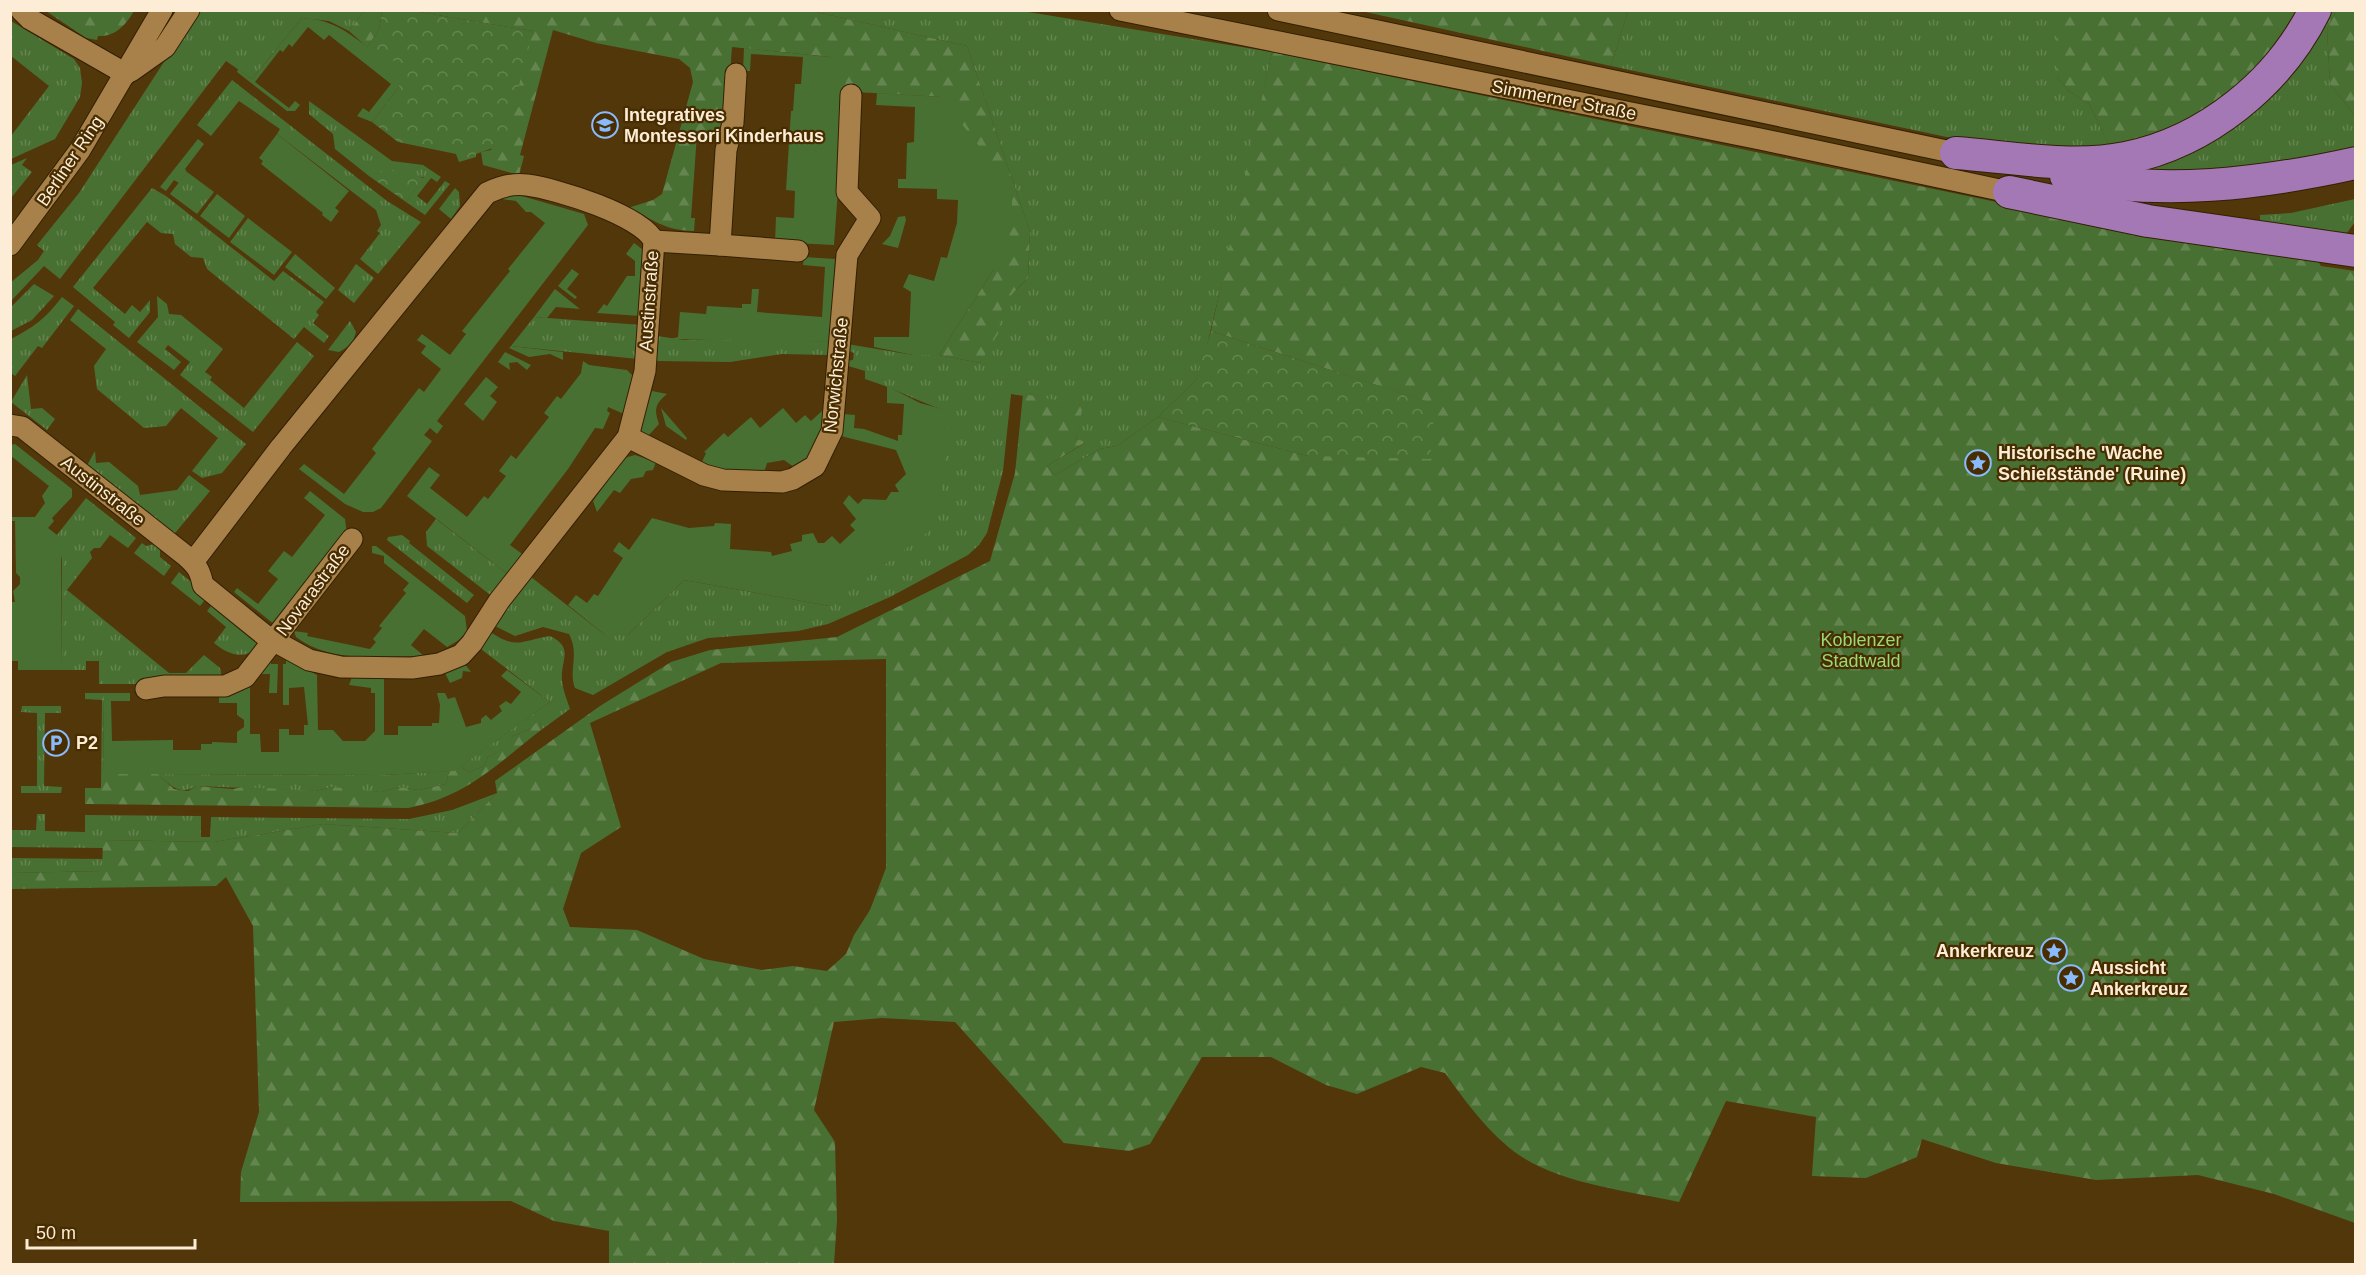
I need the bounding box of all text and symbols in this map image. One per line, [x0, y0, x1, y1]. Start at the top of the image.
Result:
street label: Simmerner Straße [1490, 76, 1638, 124]
place label: Integratives Montessori Kinderhaus [624, 105, 824, 146]
school or university icon: Integratives Montessori Kinderhaus [590, 110, 620, 140]
street label: Berliner Ring [33, 112, 107, 210]
street label: Austinstraße [636, 250, 662, 352]
street label: Norwichstraße [820, 316, 852, 434]
place label: Historische 'Wache Schießstände' (Ruine) [1998, 443, 2186, 484]
place icon: Historische 'Wache Schießstände' (Ruine) [1963, 448, 1993, 478]
street label: Austinstraße [57, 452, 149, 530]
street label: Novarastraße [272, 540, 354, 640]
park label: Koblenzer Stadtwald [1820, 630, 1902, 671]
parking icon: P2 [41, 728, 71, 758]
place label: P2 [76, 733, 98, 753]
place icon: Ankerkreuz [2039, 936, 2069, 966]
place label: Ankerkreuz [1936, 941, 2034, 961]
place label: Aussicht Ankerkreuz [2090, 958, 2188, 999]
place icon: Aussicht Ankerkreuz [2056, 963, 2086, 993]
scale bar [27, 1212, 195, 1250]
text: 50 m [36, 1223, 76, 1243]

